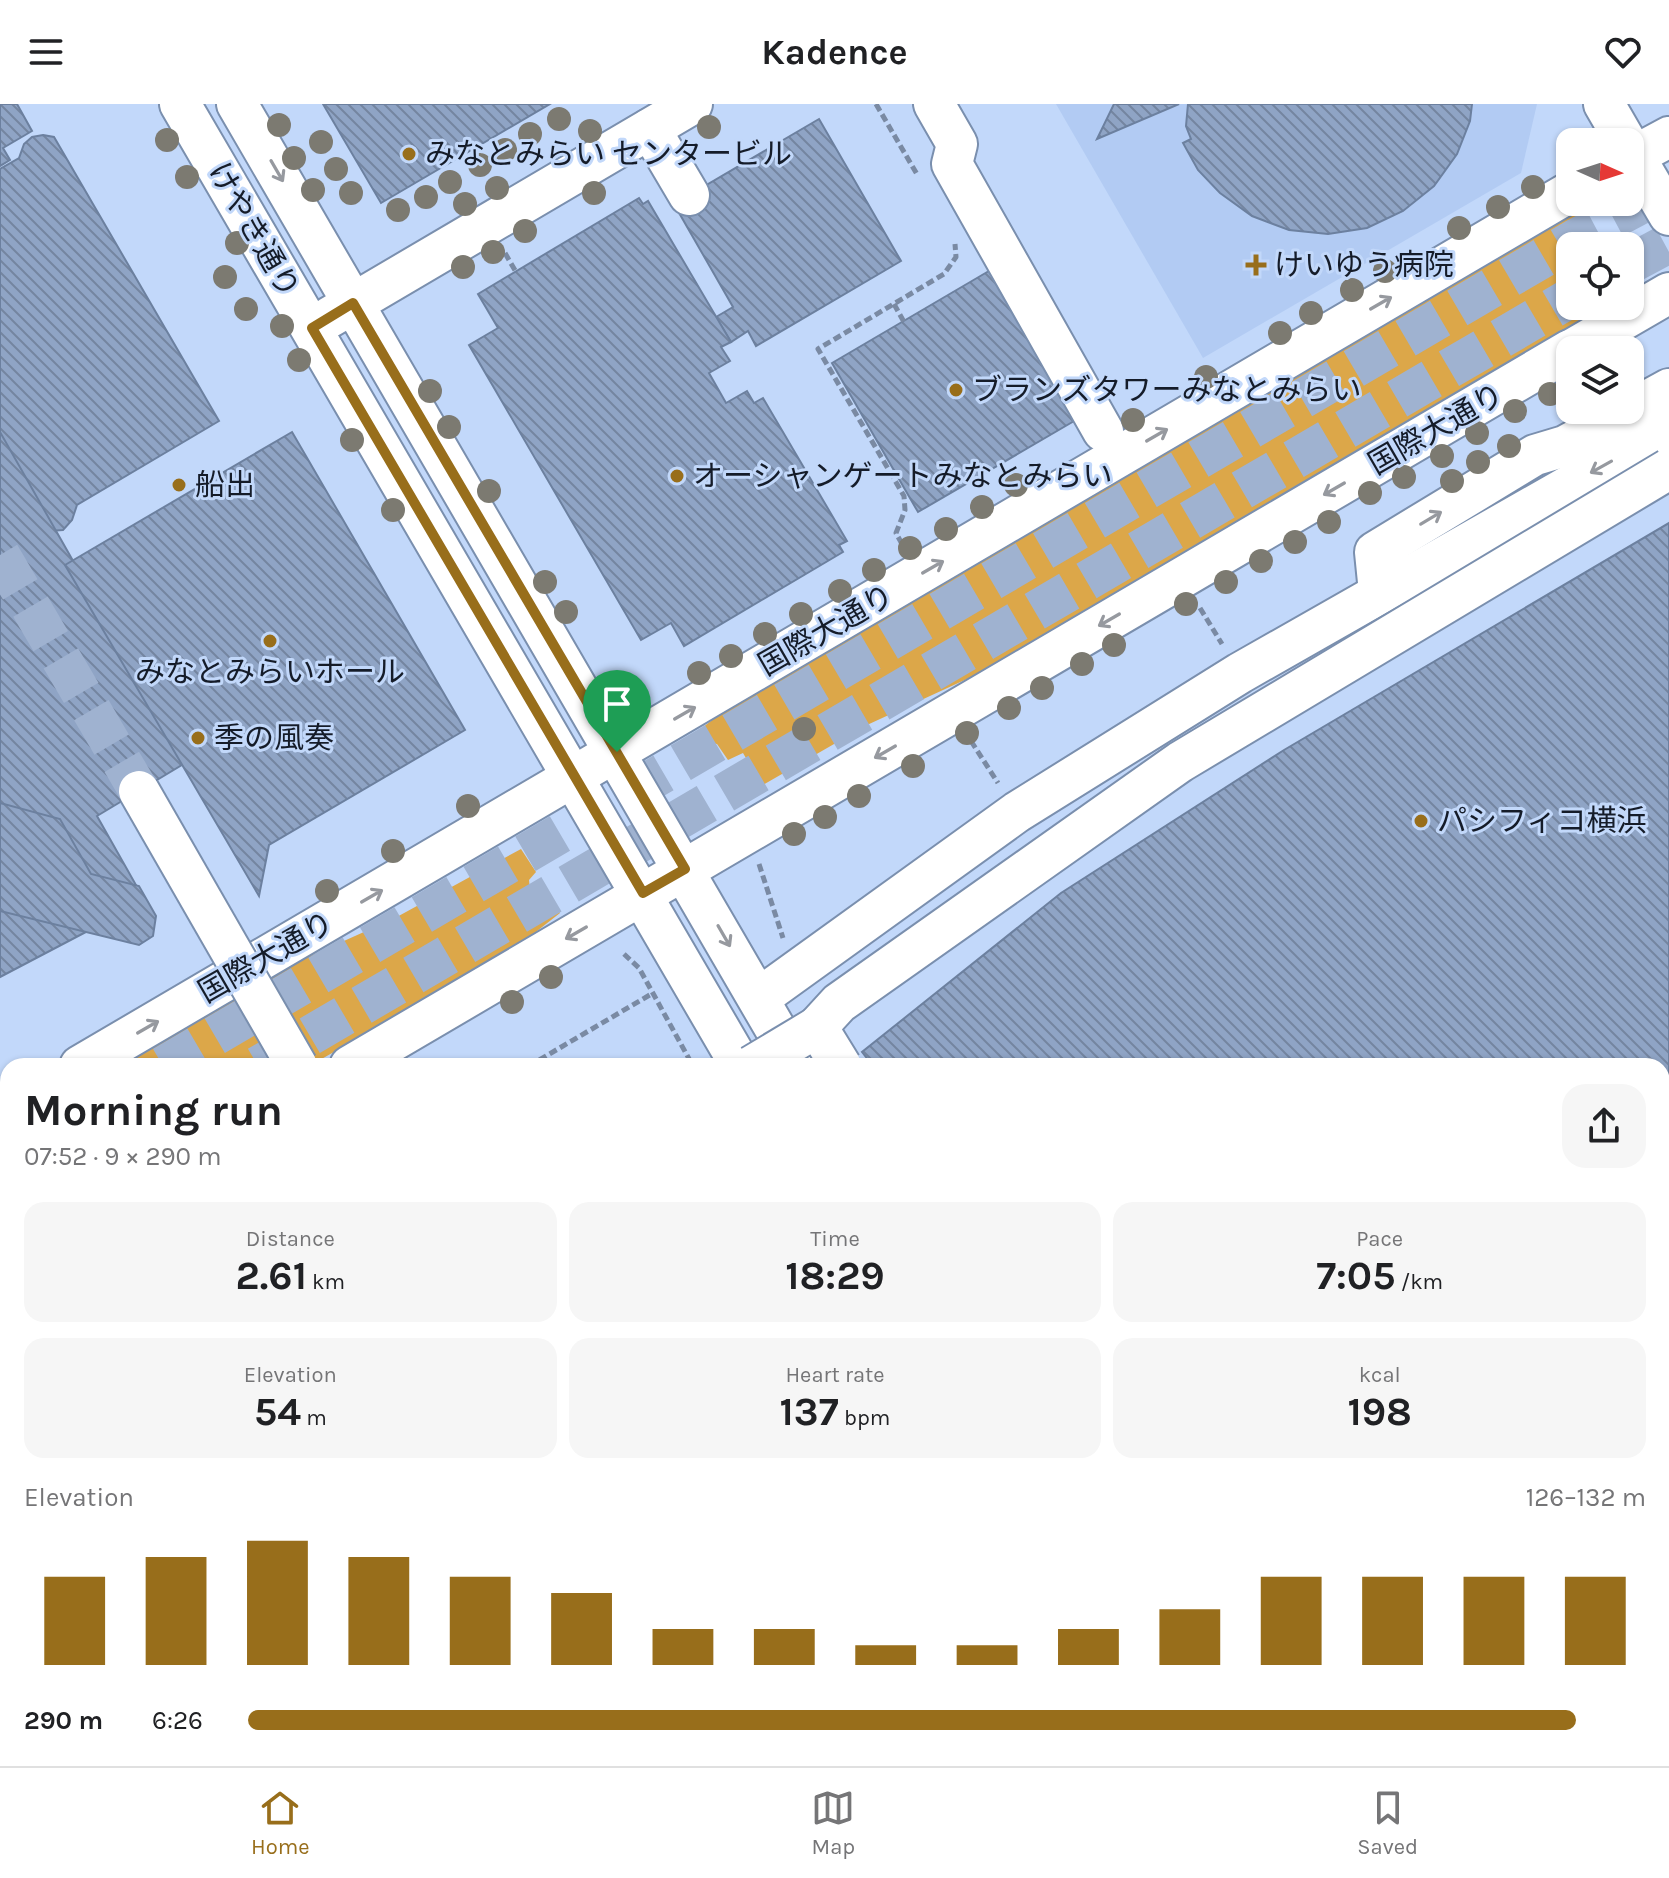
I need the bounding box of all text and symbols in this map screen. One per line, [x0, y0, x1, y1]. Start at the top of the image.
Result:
icon: menu [24, 30, 68, 74]
icon: heart [1601, 30, 1645, 74]
text: Kadence [761, 31, 908, 73]
north arrow [1556, 128, 1644, 216]
map controls [1556, 128, 1644, 424]
place label: みなとみらい センタービル [425, 136, 792, 172]
marker: みなとみらい センタービル [400, 145, 418, 163]
street label: けやき通り [201, 156, 307, 304]
one-way arrow [269, 159, 285, 182]
button: locate [1556, 232, 1644, 320]
place label: けいゆう病院 [1274, 247, 1454, 283]
marker: けいゆう病院 [1245, 254, 1267, 276]
one-way arrow [1369, 295, 1392, 311]
button: layers [1556, 336, 1644, 424]
place label: ブランズタワーみなとみらい [972, 372, 1361, 408]
street label: 国際大通り [1362, 376, 1510, 482]
marker: ブランズタワーみなとみらい [947, 381, 965, 399]
one-way arrow [1145, 427, 1168, 443]
place label: オーシャンゲートみなとみらい [693, 458, 1112, 494]
one-way arrow [1590, 460, 1613, 476]
place label: 船出 [195, 467, 255, 503]
marker: オーシャンゲートみなとみらい [668, 467, 686, 485]
marker: 船出 [170, 476, 188, 494]
one-way arrow [1322, 482, 1346, 497]
one-way arrow [1419, 510, 1442, 526]
one-way arrow [921, 559, 944, 575]
street label: 国際大通り [752, 577, 900, 683]
one-way arrow [1098, 612, 1121, 628]
marker: みなとみらいホール [261, 632, 279, 650]
place label: みなとみらいホール [135, 654, 405, 690]
pin [583, 670, 651, 752]
icon: arrive [595, 682, 639, 726]
one-way arrow [673, 705, 696, 721]
place label: 季の風奏 [214, 720, 334, 756]
marker: 季の風奏 [189, 729, 207, 747]
one-way arrow [874, 744, 897, 760]
place label: パシフィコ横浜 [1437, 803, 1646, 839]
marker: パシフィコ横浜 [1412, 812, 1430, 830]
one-way arrow [360, 887, 383, 903]
street label: 国際大通り [192, 904, 340, 1010]
one-way arrow [717, 924, 732, 948]
one-way arrow [565, 925, 588, 941]
one-way arrow [136, 1019, 159, 1035]
button: share [1562, 1084, 1646, 1168]
text: Morning run [24, 1085, 283, 1136]
text: 07:52 · 9 × 290 m [24, 1141, 222, 1172]
text: Distance [246, 1226, 335, 1252]
text: Time [810, 1226, 860, 1252]
text: Pace [1356, 1226, 1403, 1252]
text: 2.61 [236, 1252, 307, 1299]
text: 18:29 [785, 1252, 885, 1299]
text: 7:05 [1316, 1252, 1395, 1299]
text: km [307, 1269, 345, 1295]
text: /km [1395, 1269, 1443, 1295]
text: Elevation [244, 1362, 337, 1388]
text: Heart rate [785, 1362, 885, 1388]
text: kcal [1359, 1362, 1401, 1388]
text: 54 [254, 1388, 301, 1435]
text: 137 [780, 1388, 839, 1435]
text: 198 [1347, 1388, 1412, 1435]
text: m [301, 1405, 327, 1431]
text: bpm [839, 1405, 890, 1431]
text: Elevation [24, 1482, 134, 1513]
text: 126–132 m [1526, 1482, 1646, 1513]
text: 290 m [24, 1705, 103, 1736]
text: 6:26 [152, 1705, 203, 1736]
tab: Home [251, 1786, 310, 1860]
tab: Map [811, 1786, 855, 1860]
tab: Saved [1357, 1786, 1418, 1860]

